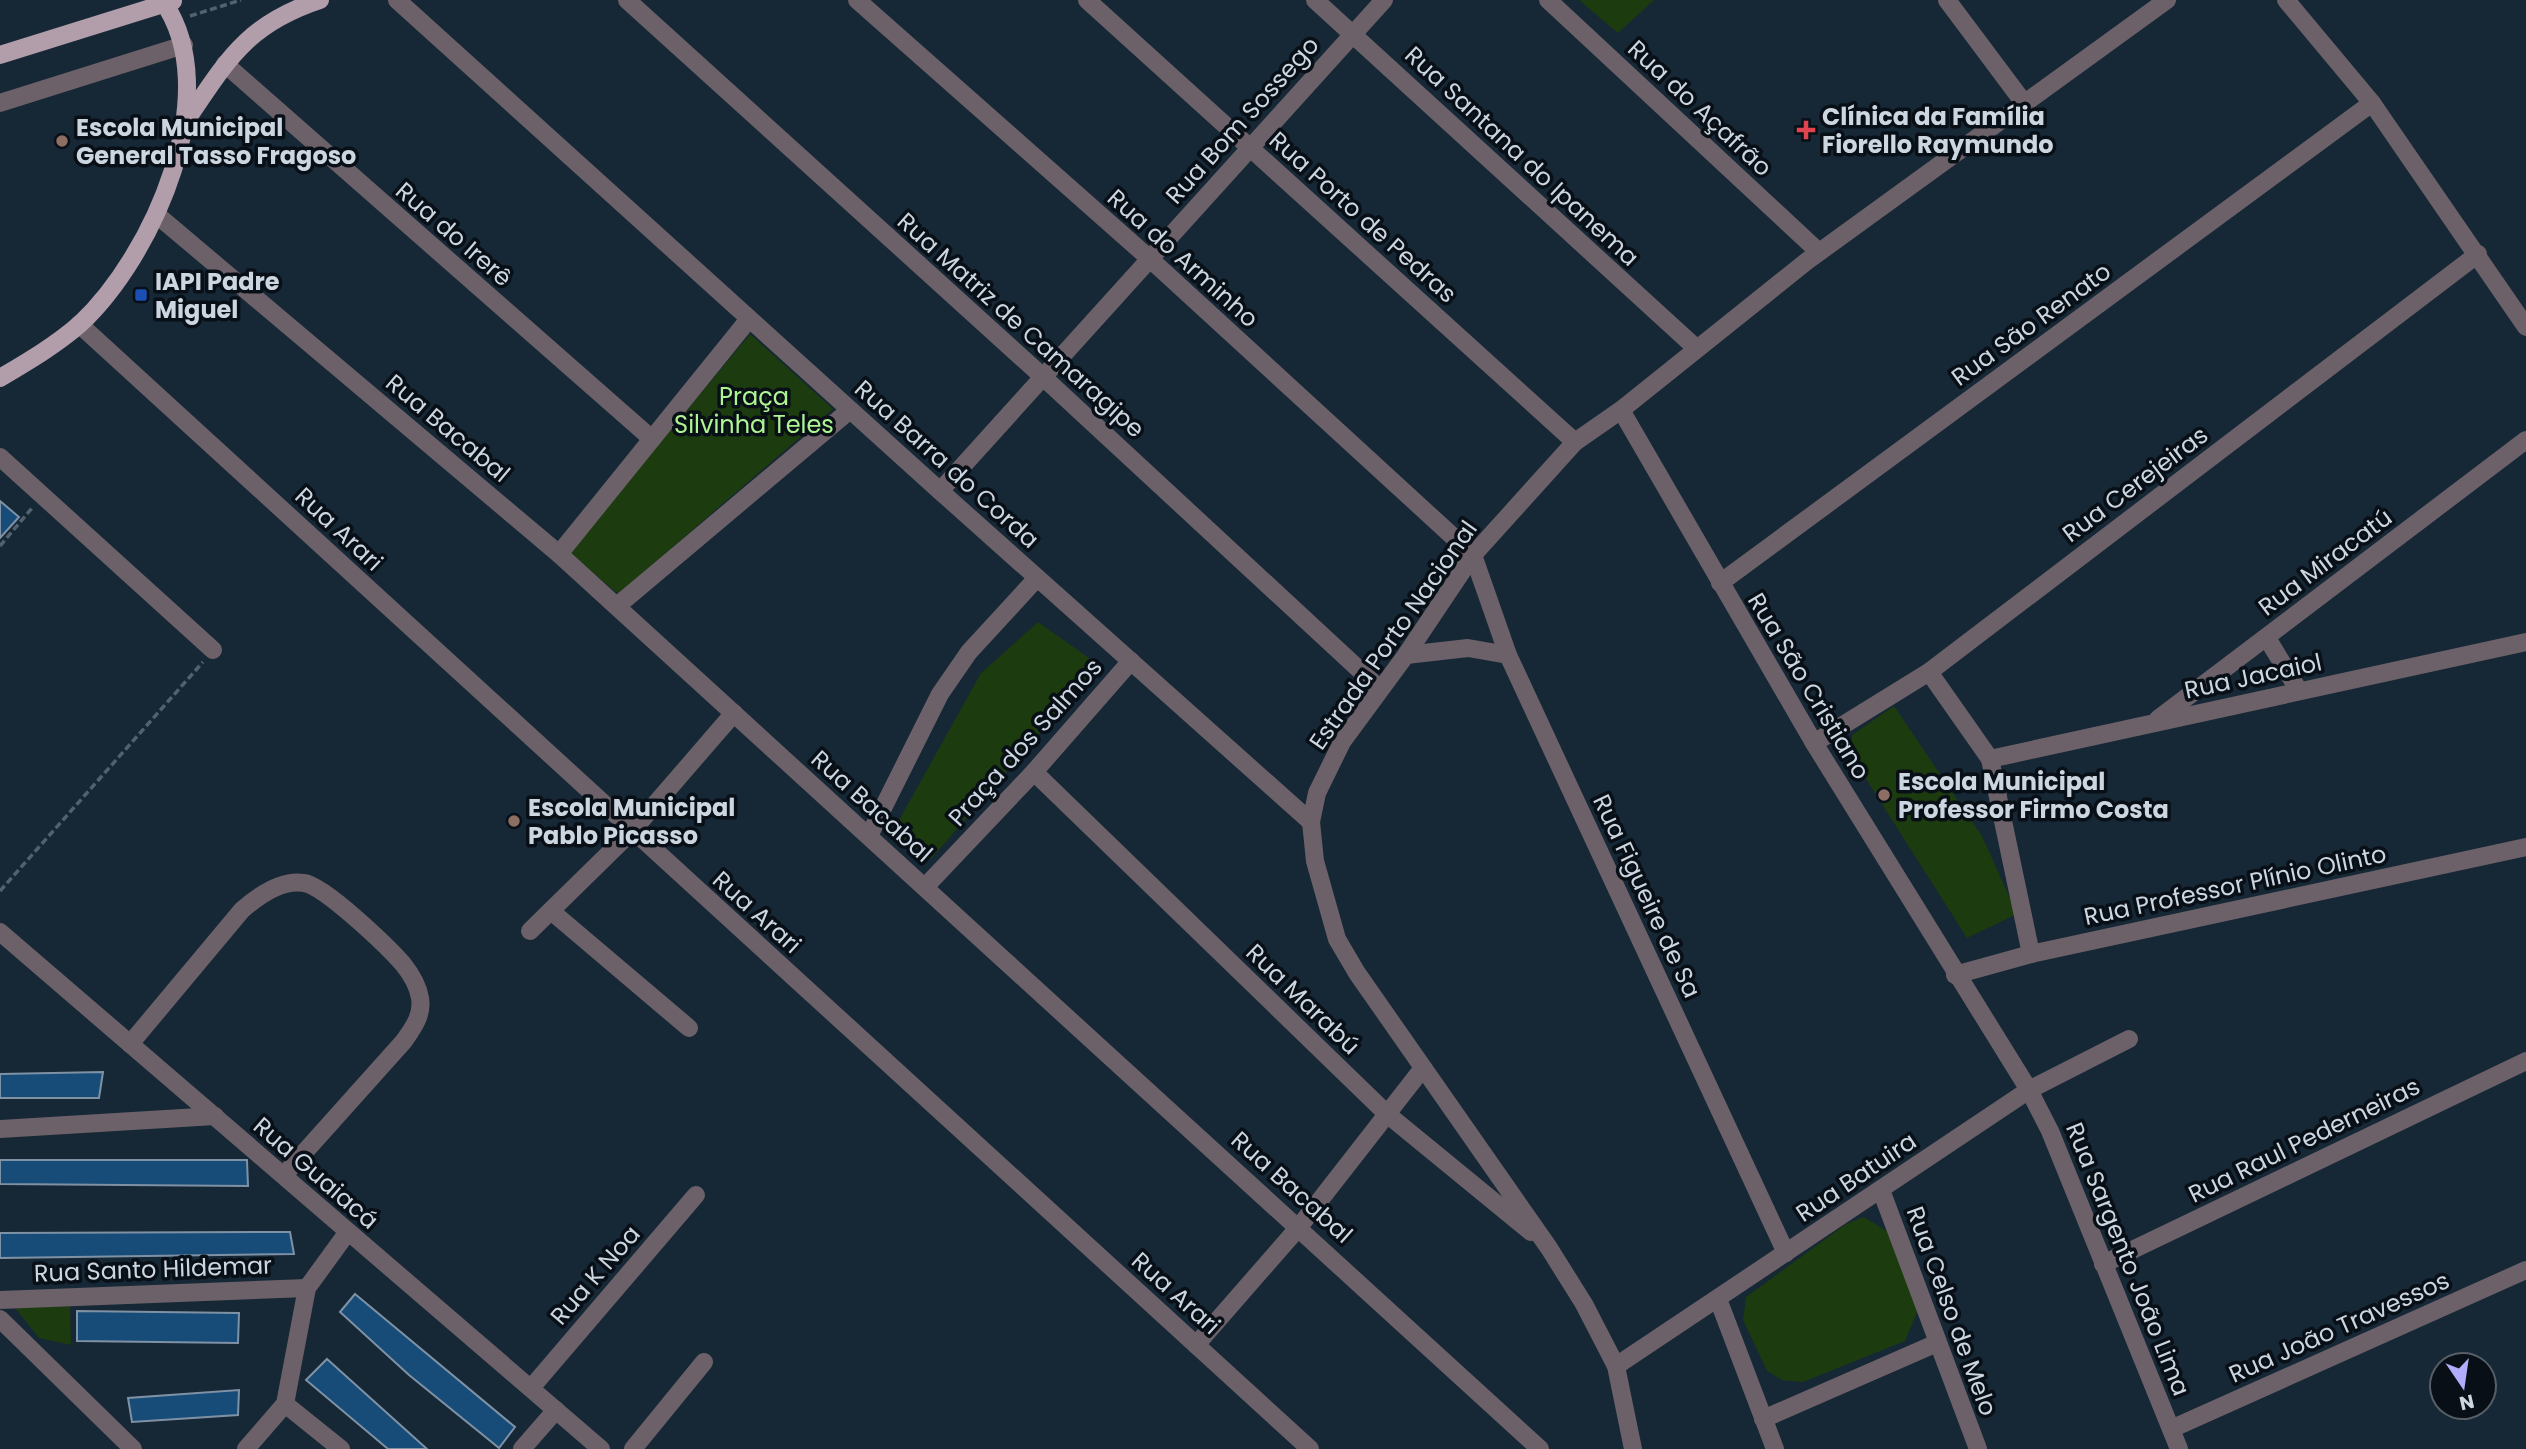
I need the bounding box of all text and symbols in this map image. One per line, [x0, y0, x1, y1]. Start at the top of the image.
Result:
street label: Rua Bom Sossego [1158, 29, 1326, 211]
street label: Rua do Açafrão [1621, 33, 1779, 183]
street label: Rua Santana do Ipanema [1398, 39, 1646, 273]
place label: Clínica da Família Fiorello Raymundo [1822, 100, 2054, 161]
place label: Escola Municipal General Tasso Fragoso [76, 111, 356, 172]
marker: Clínica da Família Fiorello Raymundo [1796, 120, 1816, 140]
street label: Rua Porto de Pedras [1262, 124, 1464, 310]
marker: Escola Municipal General Tasso Fragoso [54, 133, 70, 149]
street label: Rua do Irerê [389, 174, 519, 294]
street label: Rua do Arminho [1100, 181, 1266, 335]
street label: Rua Matriz de Camaragipe [890, 205, 1152, 445]
street label: Rua São Renato [1945, 255, 2117, 393]
place label: IAPI Padre Miguel [155, 265, 280, 326]
marker: IAPI Padre Miguel [133, 287, 149, 303]
street label: Rua Bacabal [379, 366, 517, 490]
street label: Rua Barra do Corda [848, 372, 1046, 556]
park label: Praça Silvinha Teles [674, 380, 834, 441]
street label: Rua Cerejeiras [2055, 418, 2215, 550]
street label: Rua Arari [288, 480, 390, 578]
street label: Rua Miracatú [2251, 501, 2399, 623]
street label: Estrada Porto Nacional [1301, 514, 1485, 756]
street label: Rua São Cristiano [1740, 587, 1878, 785]
street label: Rua Jacaiol [2181, 645, 2325, 707]
street label: Praça dos Salmos [941, 651, 1109, 833]
street label: Rua Bacabal [804, 743, 940, 869]
place label: Escola Municipal Professor Firmo Costa [1898, 765, 2169, 826]
marker: Escola Municipal Professor Firmo Costa [1876, 787, 1892, 803]
street label: Rua Figueire de Sa [1585, 789, 1709, 1003]
place label: Escola Municipal Pablo Picasso [528, 791, 735, 852]
marker: Escola Municipal Pablo Picasso [506, 813, 522, 829]
street label: Rua Professor Plínio Olinto [2081, 837, 2389, 933]
street label: Rua Arari [706, 863, 808, 961]
street label: Rua Marabú [1239, 936, 1367, 1062]
street label: Rua Raul Pederneiras [2183, 1070, 2425, 1210]
street label: Rua Guaiacá [246, 1109, 386, 1237]
street label: Rua Sargento João Lima [2058, 1117, 2198, 1401]
street label: Rua Bacabal [1224, 1124, 1360, 1250]
street label: Rua Batuira [1789, 1125, 1923, 1229]
street label: Rua Celso de Melo [1899, 1202, 2005, 1420]
street label: Rua K Noa [543, 1218, 647, 1332]
street label: Rua Arari [1125, 1244, 1227, 1342]
street label: Rua Santo Hildemar [33, 1248, 273, 1290]
street label: Rua João Travessos [2224, 1264, 2454, 1390]
north arrow [2428, 1351, 2498, 1421]
text: N [2457, 1387, 2477, 1417]

